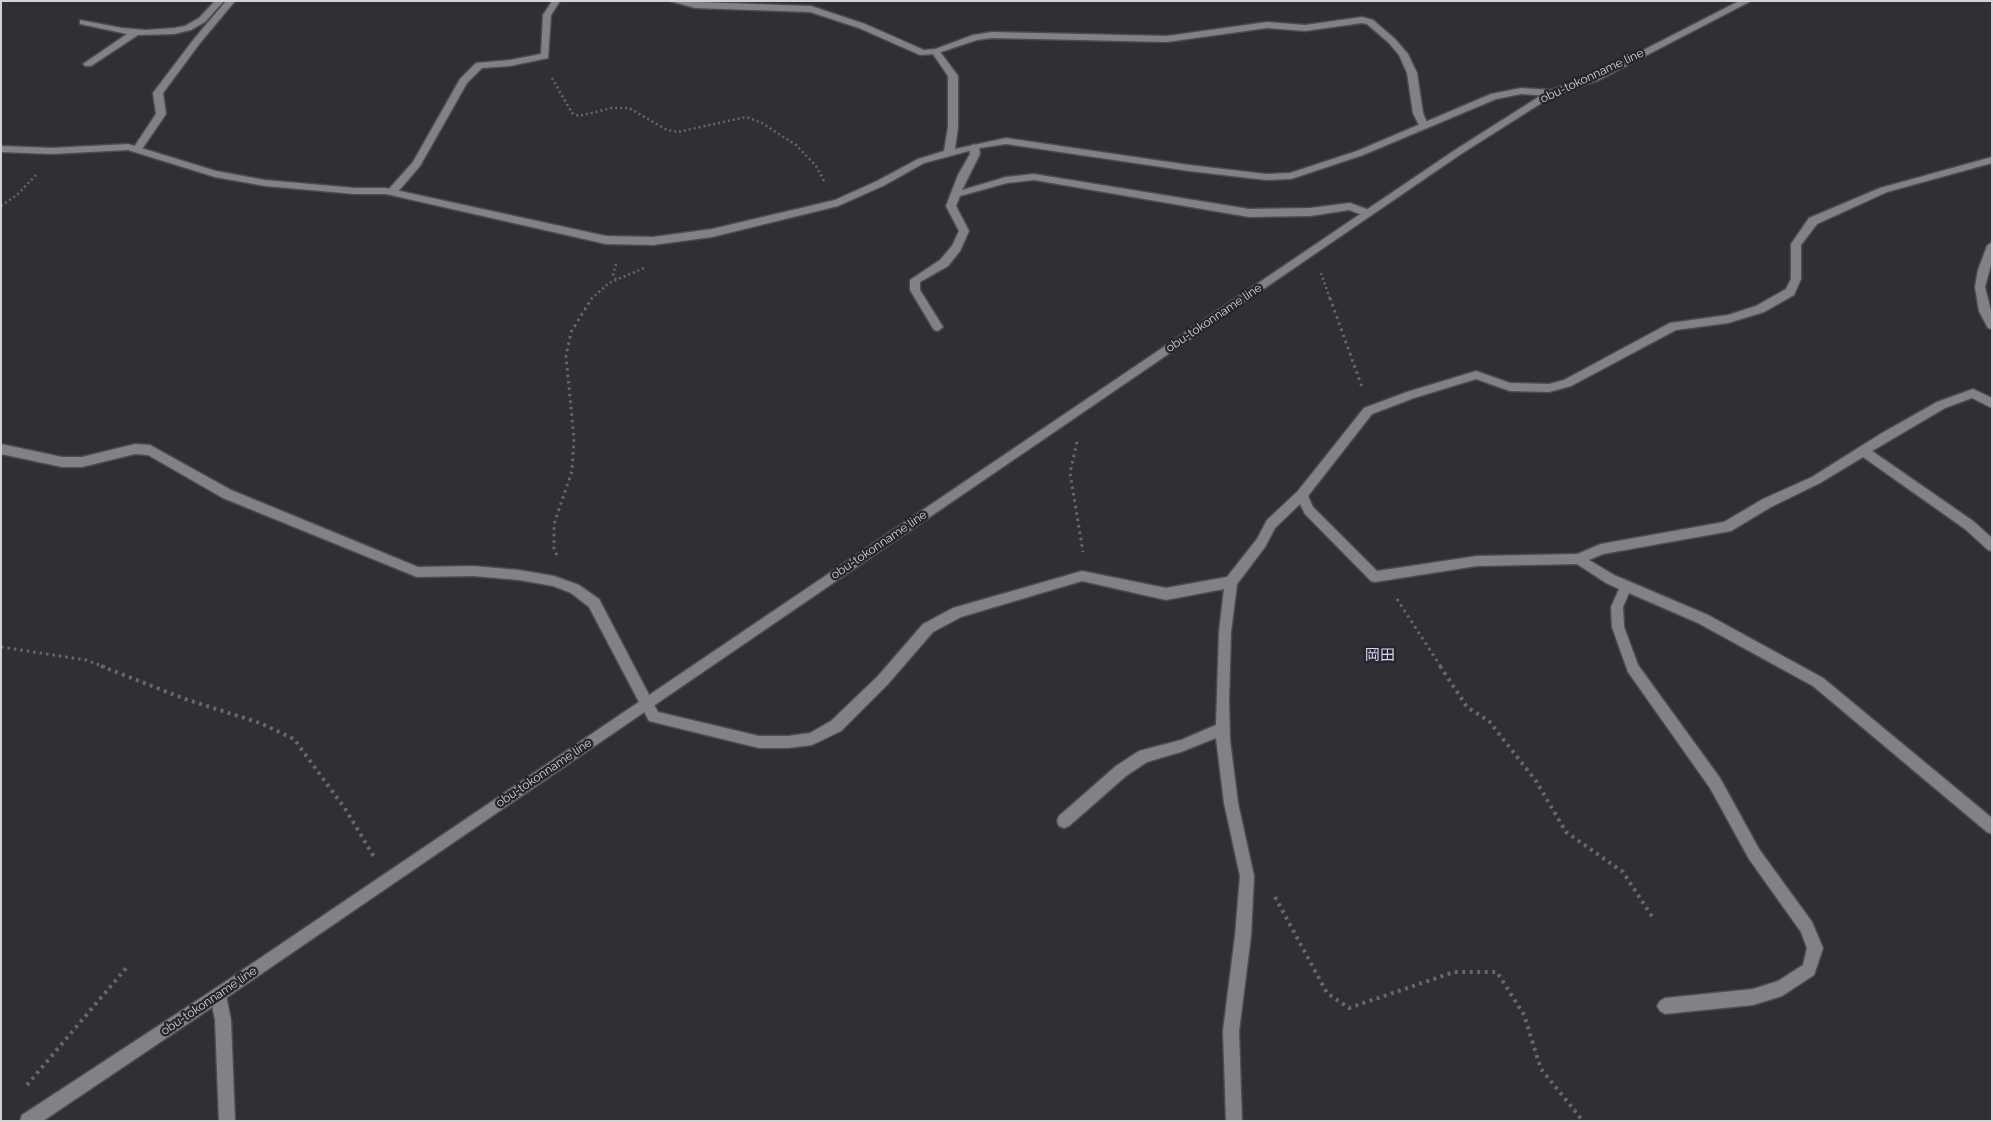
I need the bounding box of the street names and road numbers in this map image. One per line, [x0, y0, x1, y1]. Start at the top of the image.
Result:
street label: obu-tokonname line [1538, 46, 1646, 106]
street label: obu-tokonname line [1163, 281, 1265, 355]
street label: obu-tokonname line [828, 508, 930, 582]
street label: obu-tokonname line [493, 736, 595, 810]
street label: obu-tokonname line [158, 964, 260, 1038]

